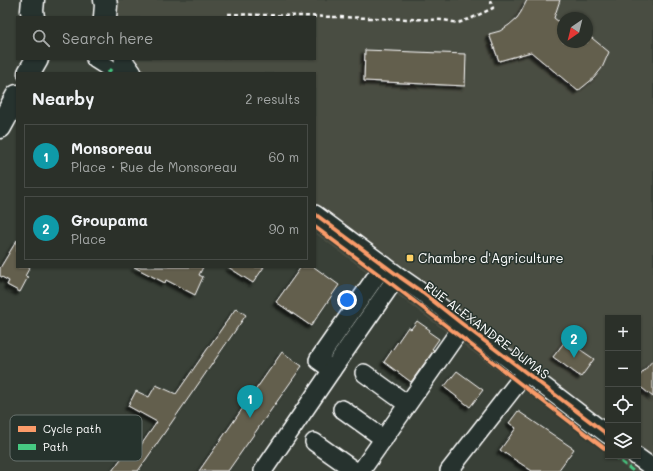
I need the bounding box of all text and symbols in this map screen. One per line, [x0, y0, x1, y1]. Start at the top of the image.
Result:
north arrow [557, 12, 593, 48]
search box [16, 16, 316, 60]
icon: search [30, 27, 52, 49]
text: Search here [62, 28, 153, 48]
text: Nearby [32, 87, 94, 109]
text: 2 results [245, 90, 300, 107]
text: Monsoreau [71, 138, 152, 158]
text: 1 [43, 148, 49, 165]
text: 60 m [269, 148, 299, 165]
text: Place · Rue de Monsoreau [71, 158, 237, 175]
text: Groupama [71, 210, 148, 230]
text: 2 [42, 220, 50, 237]
text: 90 m [269, 220, 299, 237]
text: Place [71, 230, 106, 247]
place label: Chambre d'Agriculture [418, 249, 564, 266]
marker: Chambre d'Agriculture [405, 253, 415, 263]
street label: RUE ALEXANDRE DUMAS [421, 277, 553, 382]
your location [337, 290, 357, 310]
map controls [605, 315, 641, 459]
button: + [605, 315, 641, 351]
pin: 2 [561, 325, 587, 358]
button: − [605, 351, 641, 387]
pin: 1 [237, 385, 263, 418]
button: locate [605, 387, 641, 423]
legend [10, 415, 142, 461]
text: Cycle path [43, 421, 101, 436]
button: layers [605, 423, 641, 459]
text: Path [43, 439, 68, 454]

